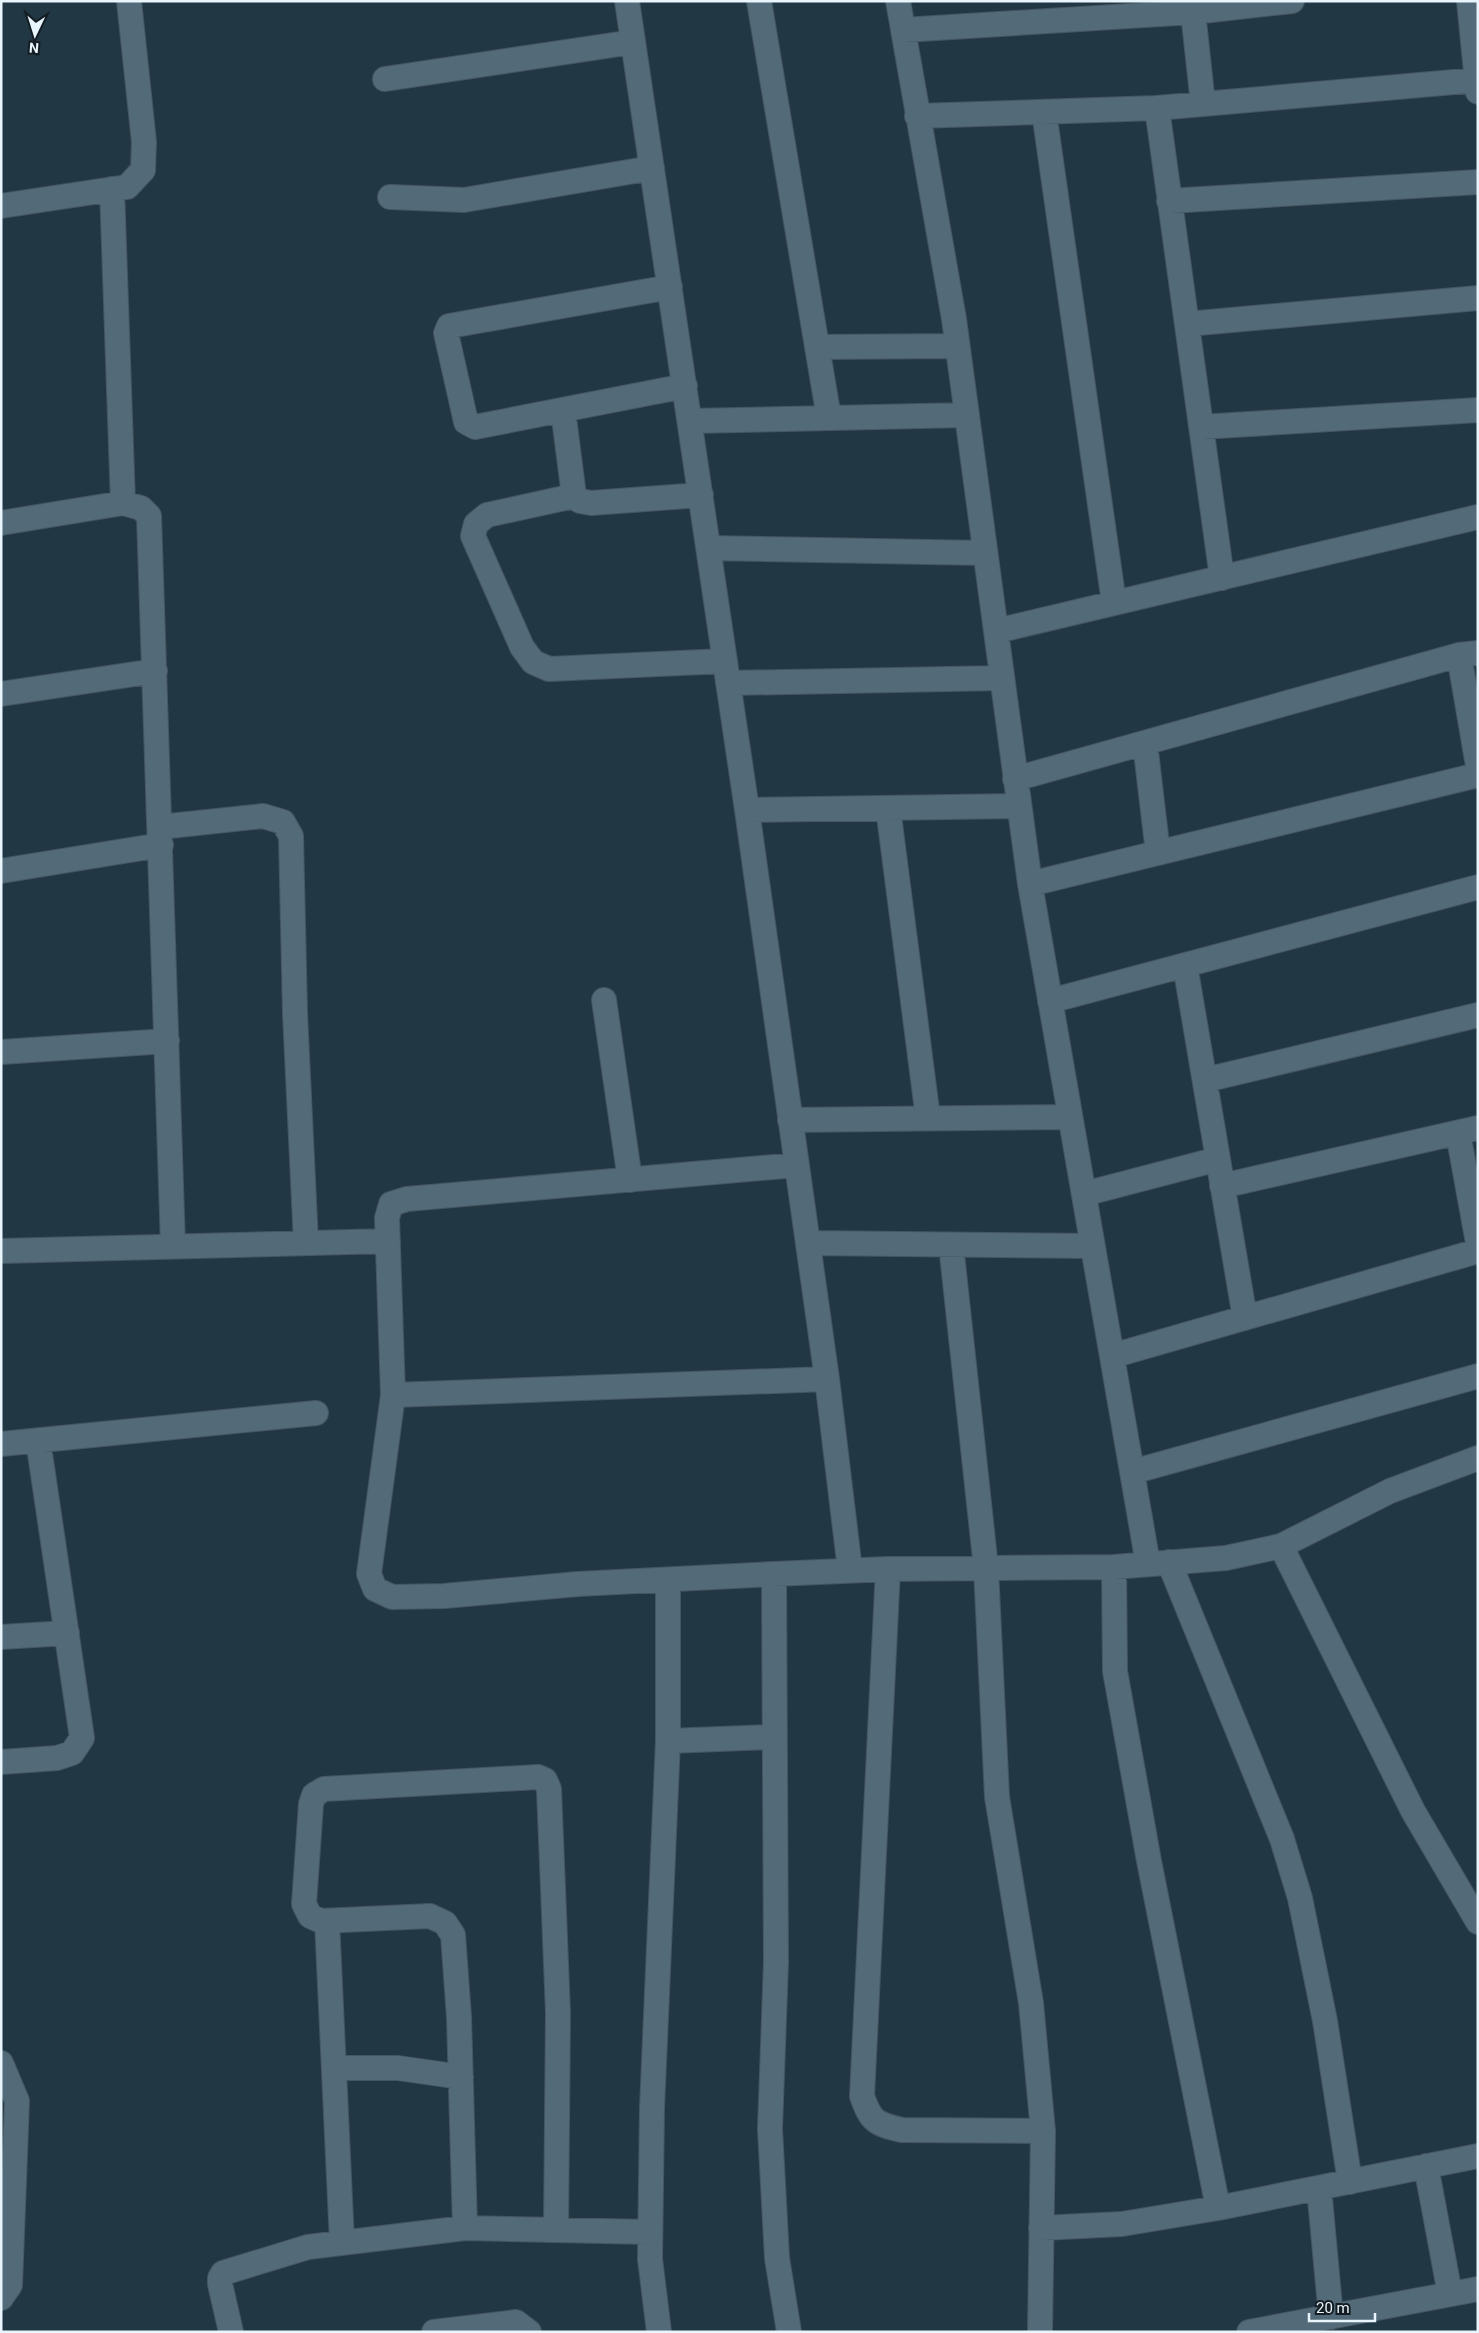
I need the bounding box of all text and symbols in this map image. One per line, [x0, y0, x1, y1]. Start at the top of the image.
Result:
north arrow [10, 10, 60, 60]
text: N [29, 40, 40, 56]
scale bar [1309, 2290, 1375, 2322]
text: 20 m [1316, 2299, 1350, 2317]

